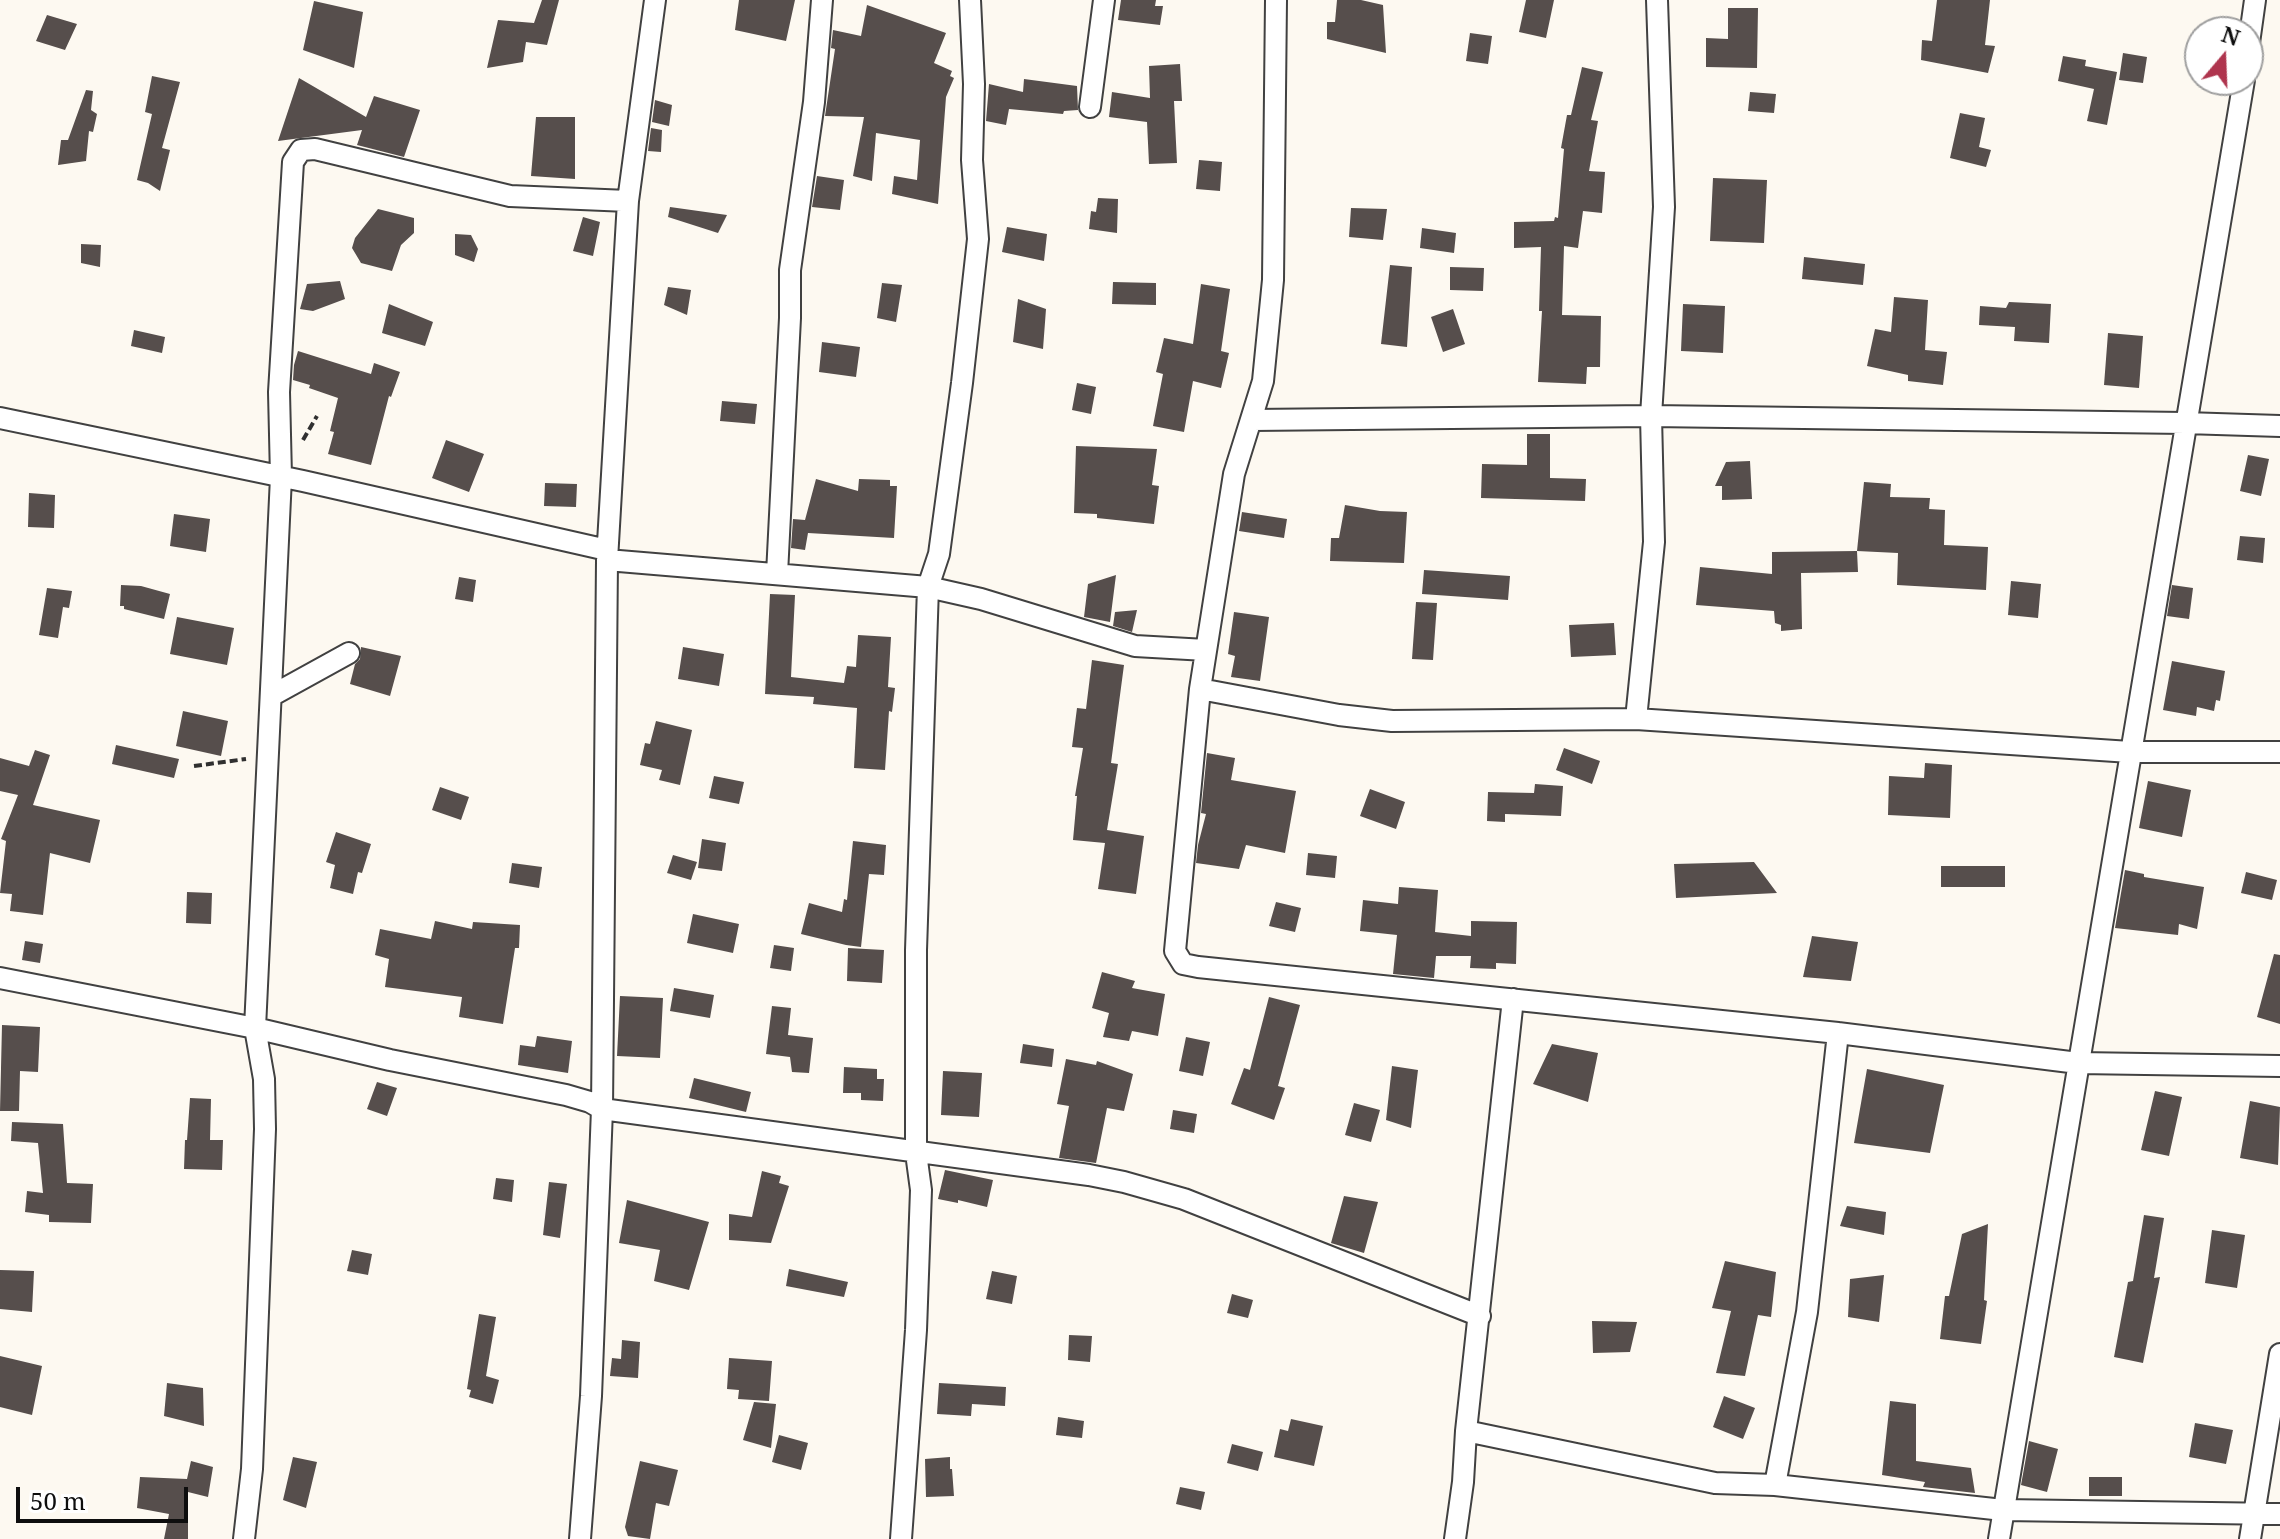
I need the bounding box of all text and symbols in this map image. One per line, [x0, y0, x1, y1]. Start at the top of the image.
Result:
north arrow [2184, 16, 2264, 96]
text: N [2218, 18, 2244, 52]
scale bar [20, 1471, 192, 1521]
text: 50 m [30, 1484, 86, 1517]

